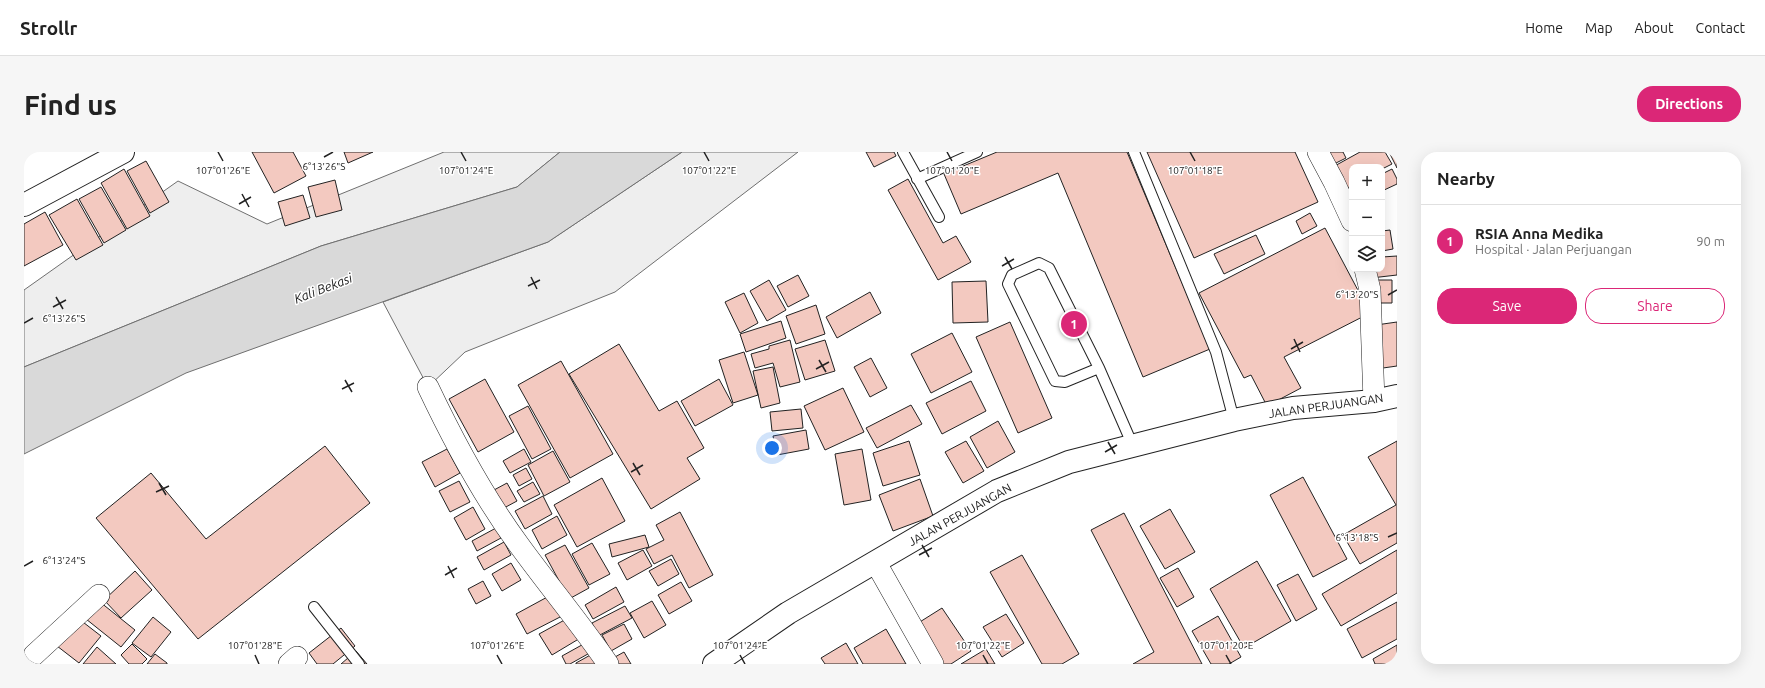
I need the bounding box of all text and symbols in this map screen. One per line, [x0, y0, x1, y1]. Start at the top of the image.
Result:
text: Strollr [20, 17, 77, 39]
text: Home [1525, 20, 1563, 36]
text: Map [1585, 20, 1613, 36]
text: About [1635, 20, 1674, 36]
text: Contact [1696, 20, 1745, 36]
button: Directions [1637, 86, 1741, 122]
text: Find us [24, 89, 117, 120]
text: 6°13'26"S [302, 161, 346, 172]
map controls [1349, 164, 1385, 272]
button: + [1349, 164, 1385, 200]
text: 107°01'26"E [196, 165, 251, 176]
text: 107°01'24"E [439, 165, 494, 176]
text: 107°01'22"E [682, 165, 737, 176]
text: 107°01'20"E [925, 165, 980, 176]
text: 107°01'18"E [1168, 165, 1223, 176]
text: Nearby [1437, 169, 1495, 188]
button: − [1349, 200, 1385, 236]
text: RSIA Anna Medika [1475, 225, 1603, 242]
text: 1 [1446, 234, 1454, 248]
text: 90 m [1696, 234, 1725, 248]
button: layers [1349, 236, 1385, 272]
text: Hospital · Jalan Perjuangan [1475, 242, 1632, 256]
water label: Kali Bekasi [292, 270, 355, 306]
button: Save [1437, 288, 1577, 324]
button: Share [1585, 288, 1725, 324]
text: 6°13'20"S [1335, 289, 1379, 300]
pin: 1 [1061, 309, 1087, 339]
text: 6°13'26"S [42, 313, 86, 324]
street label: JALAN PERJUANGAN [1268, 391, 1384, 420]
your location [762, 438, 782, 458]
street label: JALAN PERJUANGAN [906, 481, 1013, 548]
text: 6°13'18"S [1335, 532, 1379, 543]
text: 6°13'24"S [42, 555, 86, 566]
text: 107°01'28"E [228, 640, 283, 651]
text: 107°01'26"E [470, 640, 525, 651]
text: 107°01'24"E [713, 640, 768, 651]
text: 107°01'22"E [956, 640, 1011, 651]
text: 107°01'20"E [1199, 640, 1254, 651]

